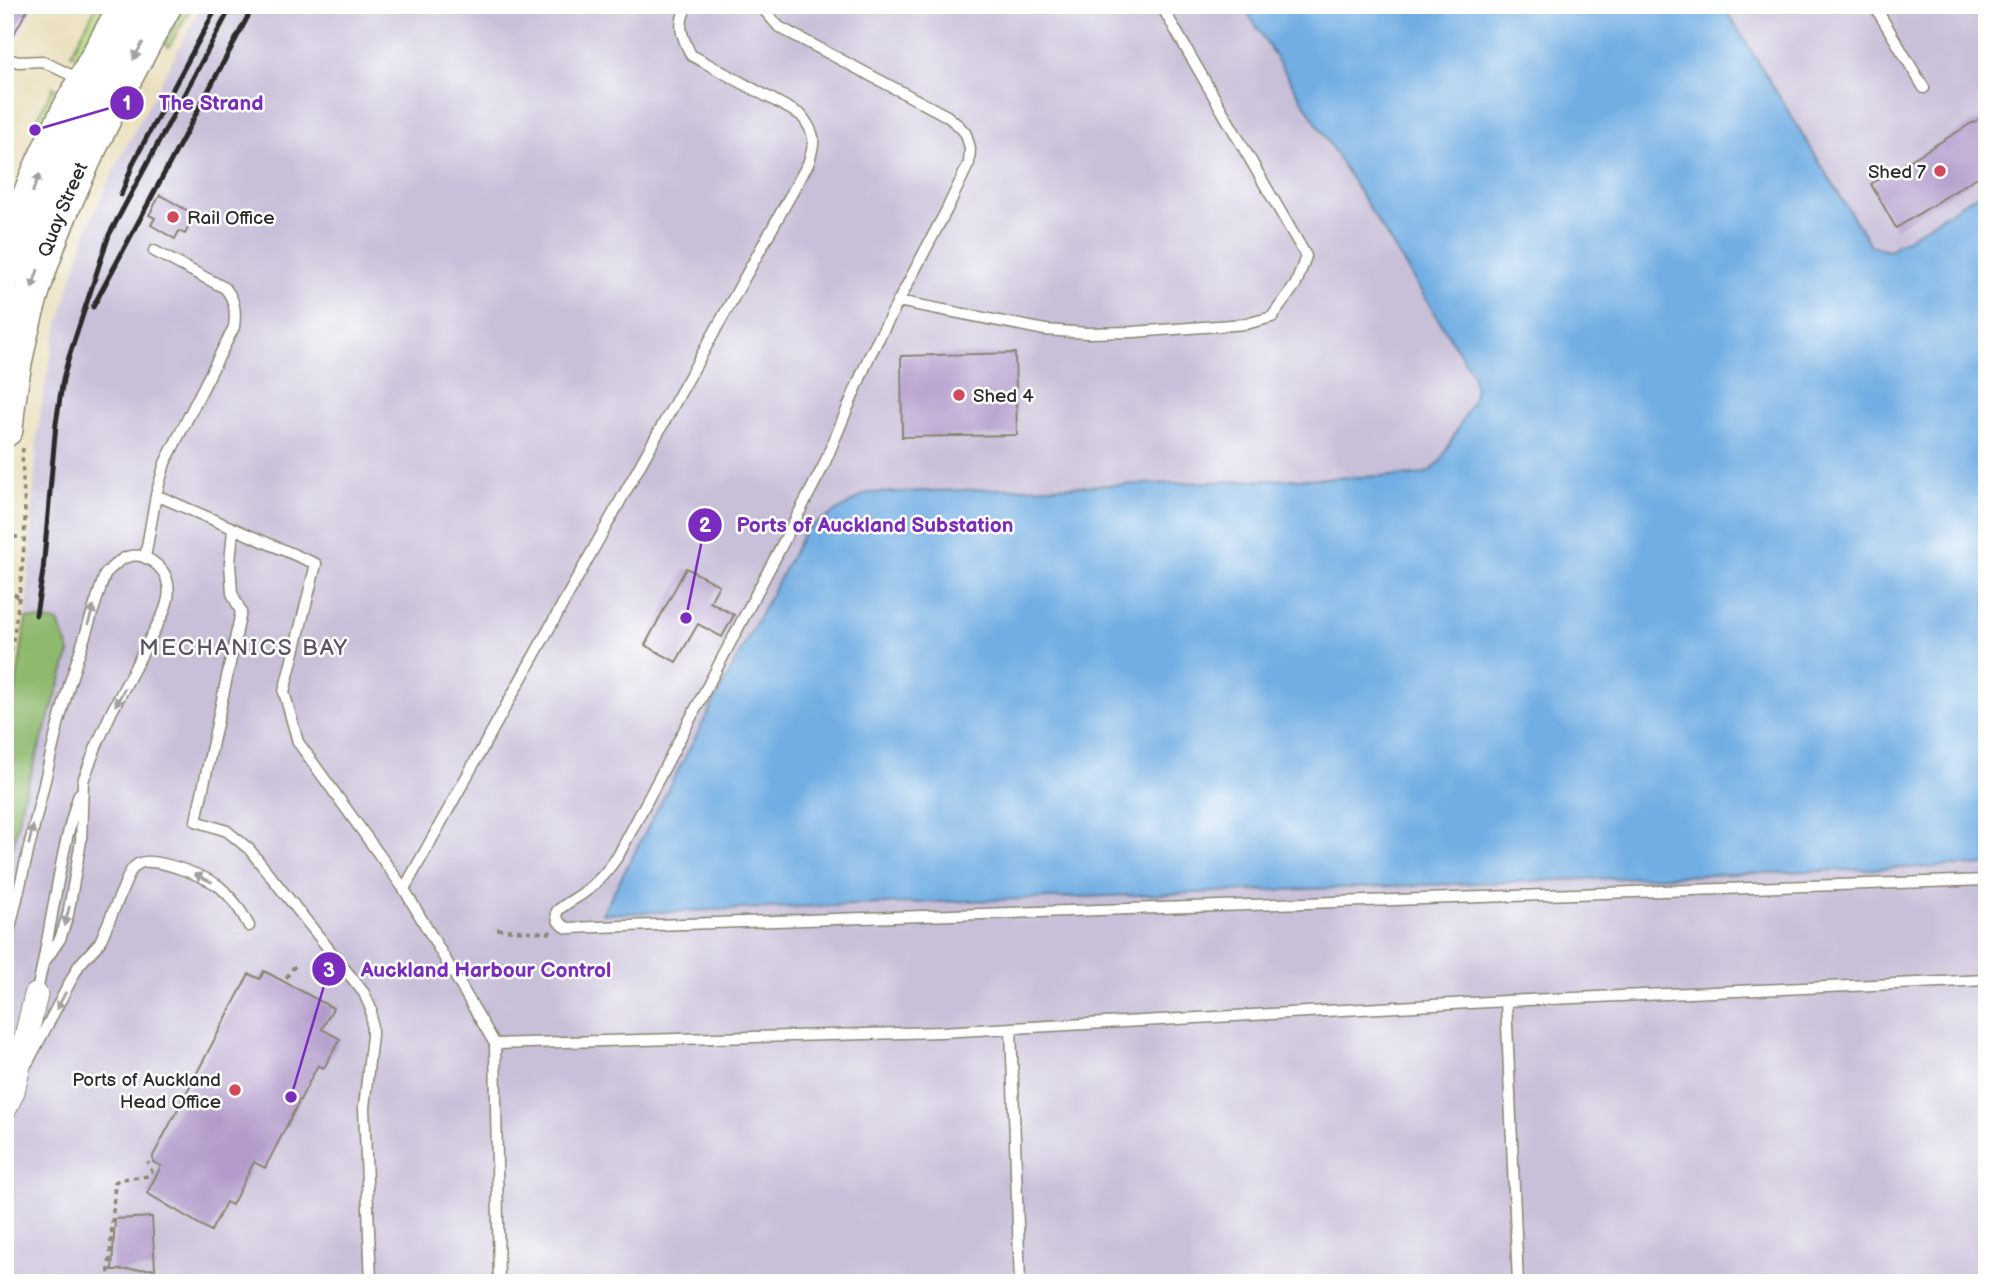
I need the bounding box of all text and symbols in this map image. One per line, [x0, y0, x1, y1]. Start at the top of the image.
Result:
one-way arrow [132, 41, 144, 60]
callout: The Strand [110, 82, 278, 124]
text: 1 [123, 91, 131, 116]
text: The Strand [159, 91, 263, 116]
street label: Quay Street [34, 159, 93, 260]
place label: Shed 7 [1868, 161, 1927, 184]
marker: Shed 7 [1932, 163, 1948, 179]
one-way arrow [30, 173, 41, 194]
place label: Rail Office [187, 207, 274, 230]
marker: Rail Office [165, 209, 181, 225]
one-way arrow [29, 269, 40, 290]
place label: Shed 4 [973, 385, 1034, 408]
marker: Shed 4 [951, 387, 967, 403]
callout: Ports of Auckland Substation [687, 504, 1027, 546]
text: 2 [699, 513, 712, 538]
text: Ports of Auckland Substation [737, 513, 1013, 538]
one-way arrow [86, 605, 97, 626]
district label: MECHANICS BAY [139, 634, 349, 662]
one-way arrow [114, 688, 126, 708]
one-way arrow [26, 824, 37, 846]
one-way arrow [193, 872, 213, 884]
one-way arrow [61, 905, 72, 927]
callout: Auckland Harbour Control [311, 948, 625, 990]
text: 3 [323, 958, 335, 983]
text: Auckland Harbour Control [360, 958, 611, 983]
one-way arrow [55, 991, 66, 1011]
place label: Ports of Auckland Head Office [72, 1069, 221, 1114]
marker: Ports of Auckland Head Office [227, 1082, 243, 1098]

